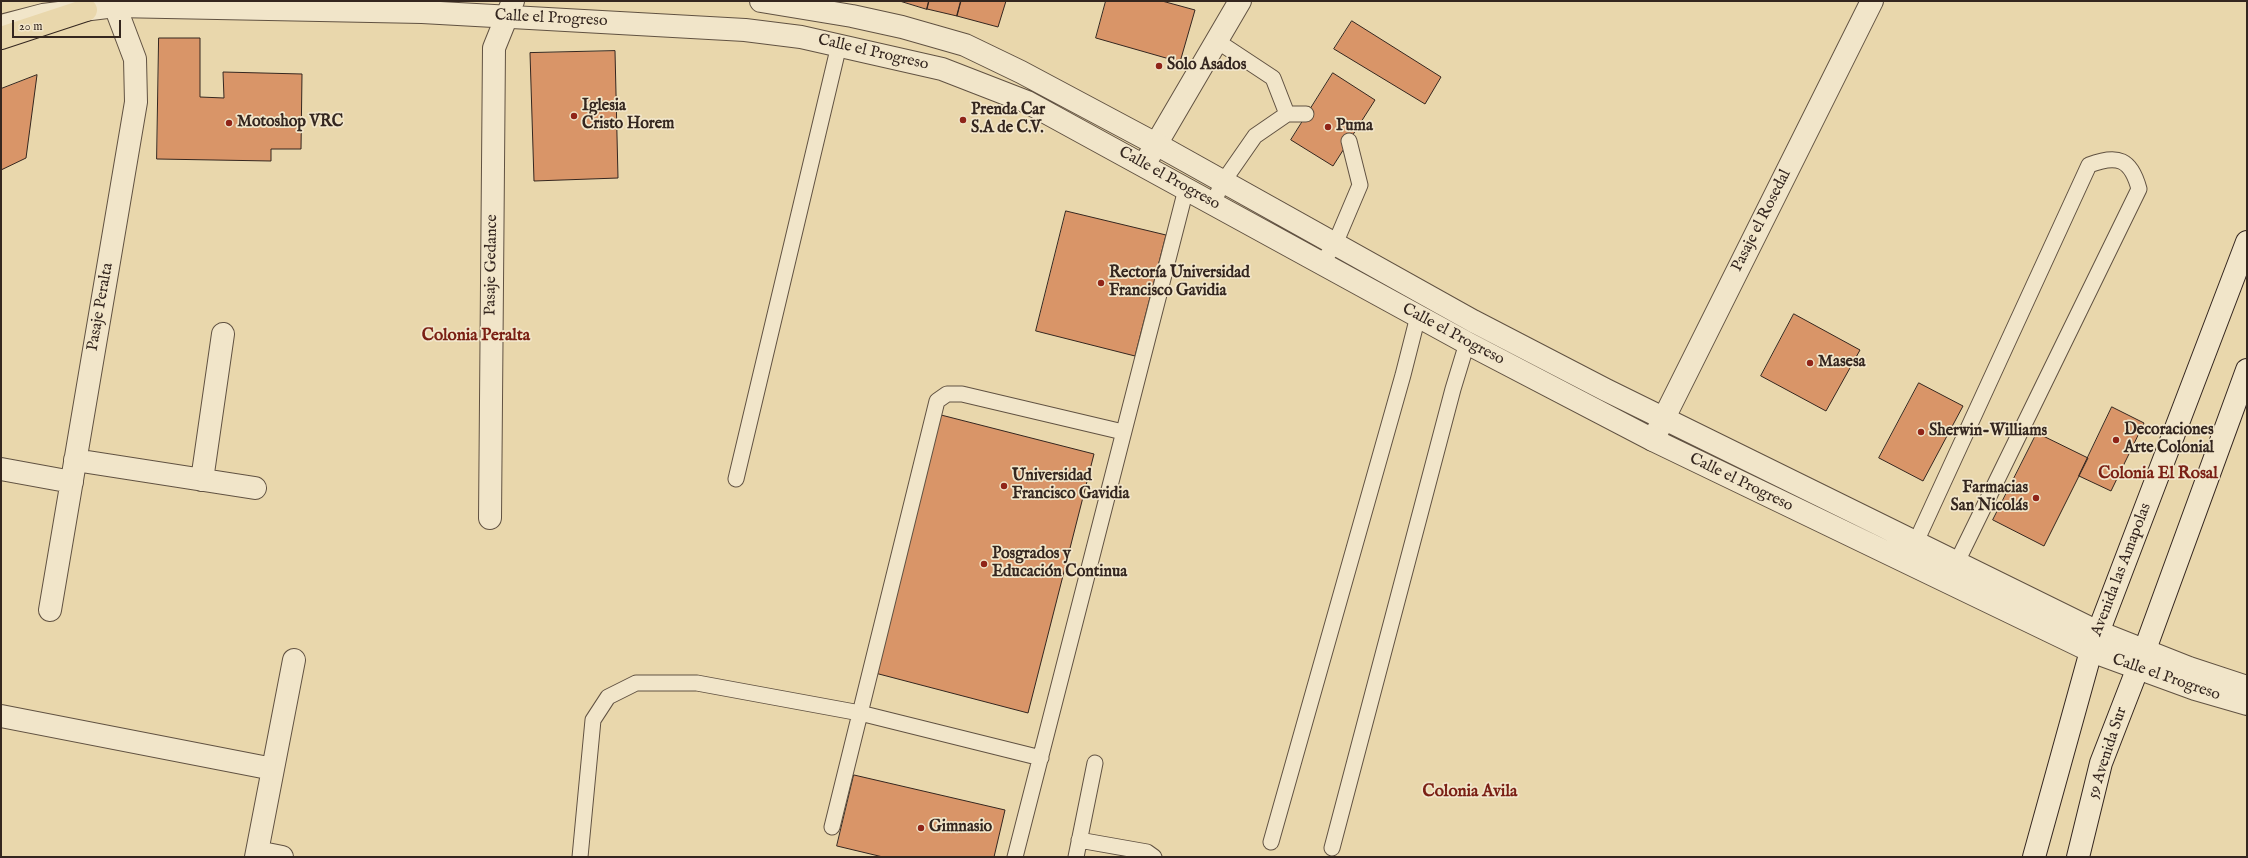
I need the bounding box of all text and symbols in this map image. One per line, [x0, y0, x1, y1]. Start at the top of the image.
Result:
street label: Calle el Progreso [494, 6, 608, 32]
scale bar [14, 12, 123, 38]
text: 20 m [19, 19, 42, 34]
street label: Calle el Progreso [816, 31, 930, 75]
place label: Solo Asados [1167, 56, 1246, 76]
marker: Solo Asados [1154, 61, 1164, 71]
place label: Iglesia Cristo Horem [582, 97, 674, 135]
place label: Prenda Car S.A de C.V. [971, 101, 1045, 139]
marker: Iglesia Cristo Horem [569, 111, 579, 121]
place label: Motoshop VRC [237, 113, 343, 133]
marker: Prenda Car S.A de C.V. [958, 115, 968, 125]
place label: Puma [1336, 117, 1373, 137]
marker: Motoshop VRC [224, 118, 234, 128]
marker: Puma [1323, 122, 1333, 132]
street label: Calle el Progreso [1115, 143, 1223, 215]
street label: Pasaje el Rosedal [1728, 167, 1796, 275]
street label: Pasaje Gedance [482, 214, 502, 316]
street label: Pasaje Peralta [84, 261, 118, 353]
place label: Rectoría Universidad Francisco Gavidia [1109, 264, 1250, 302]
marker: Rectoría Universidad Francisco Gavidia [1096, 278, 1106, 288]
street label: Calle el Progreso [1399, 300, 1507, 370]
district label: Colonia Peralta [422, 327, 530, 347]
place label: Masesa [1818, 353, 1865, 373]
marker: Masesa [1805, 358, 1815, 368]
place label: Decoraciones Arte Colonial [2124, 421, 2214, 459]
place label: Sherwin-Williams [1929, 422, 2047, 442]
marker: Sherwin-Williams [1916, 427, 1926, 437]
marker: Decoraciones Arte Colonial [2111, 435, 2121, 445]
street label: Calle el Progreso [1686, 450, 1796, 516]
district label: Colonia El Rosal [2098, 465, 2218, 485]
place label: Universidad Francisco Gavidia [1012, 467, 1130, 505]
place label: Farmacias San Nicolás [1951, 479, 2028, 517]
marker: Universidad Francisco Gavidia [999, 481, 1009, 491]
marker: Farmacias San Nicolás [2031, 493, 2041, 503]
street label: Avenida las Amapolas [2088, 501, 2156, 639]
place label: Posgrados y Educación Continua [992, 545, 1127, 583]
marker: Posgrados y Educación Continua [979, 559, 989, 569]
street label: Calle el Progreso [2109, 651, 2223, 705]
street label: 59 Avenida Sur [2084, 705, 2132, 801]
district label: Colonia Avila [1423, 783, 1517, 803]
place label: Gimnasio [929, 818, 992, 838]
marker: Gimnasio [916, 823, 926, 833]

